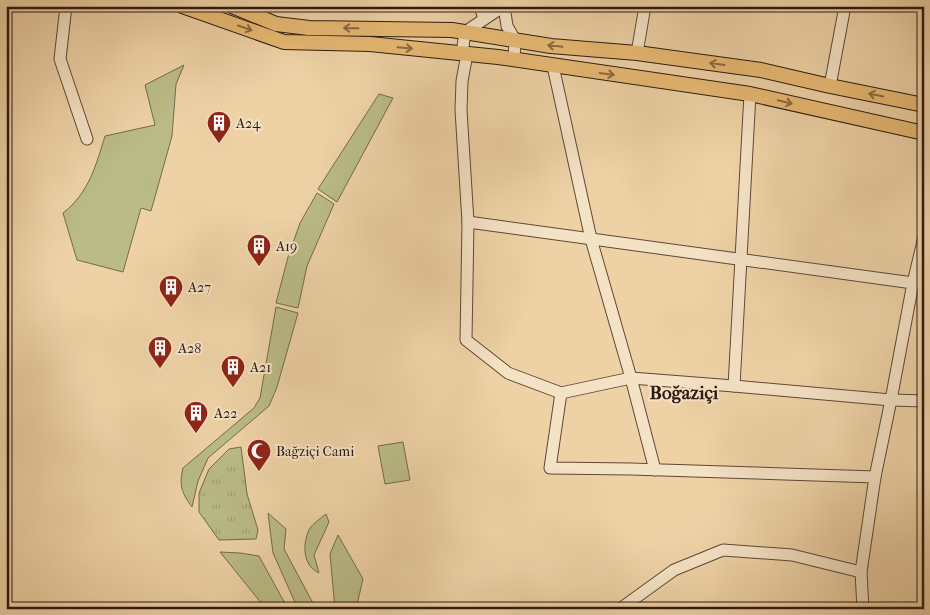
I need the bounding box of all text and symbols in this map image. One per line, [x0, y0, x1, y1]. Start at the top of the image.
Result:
one-way arrow [236, 24, 252, 34]
one-way arrow [343, 24, 359, 33]
one-way arrow [548, 41, 564, 51]
one-way arrow [397, 43, 413, 53]
one-way arrow [709, 59, 725, 69]
one-way arrow [599, 69, 615, 79]
one-way arrow [868, 90, 884, 100]
one-way arrow [777, 98, 793, 107]
building icon: A24 [206, 110, 232, 144]
place label: A24 [235, 115, 261, 132]
building icon: A19 [246, 233, 272, 267]
place label: A19 [275, 238, 297, 255]
building icon: A27 [158, 274, 184, 308]
place label: A27 [187, 279, 211, 296]
building icon: A28 [147, 335, 173, 369]
place label: A28 [177, 340, 201, 357]
building icon: A21 [220, 354, 246, 388]
place label: A21 [249, 359, 271, 376]
district label: Boğaziçi [650, 382, 719, 404]
building icon: A22 [183, 400, 209, 434]
place label: A22 [213, 405, 237, 422]
mosque icon: Bağziçi Cami [246, 438, 272, 472]
place label: Bağziçi Cami [276, 443, 354, 460]

